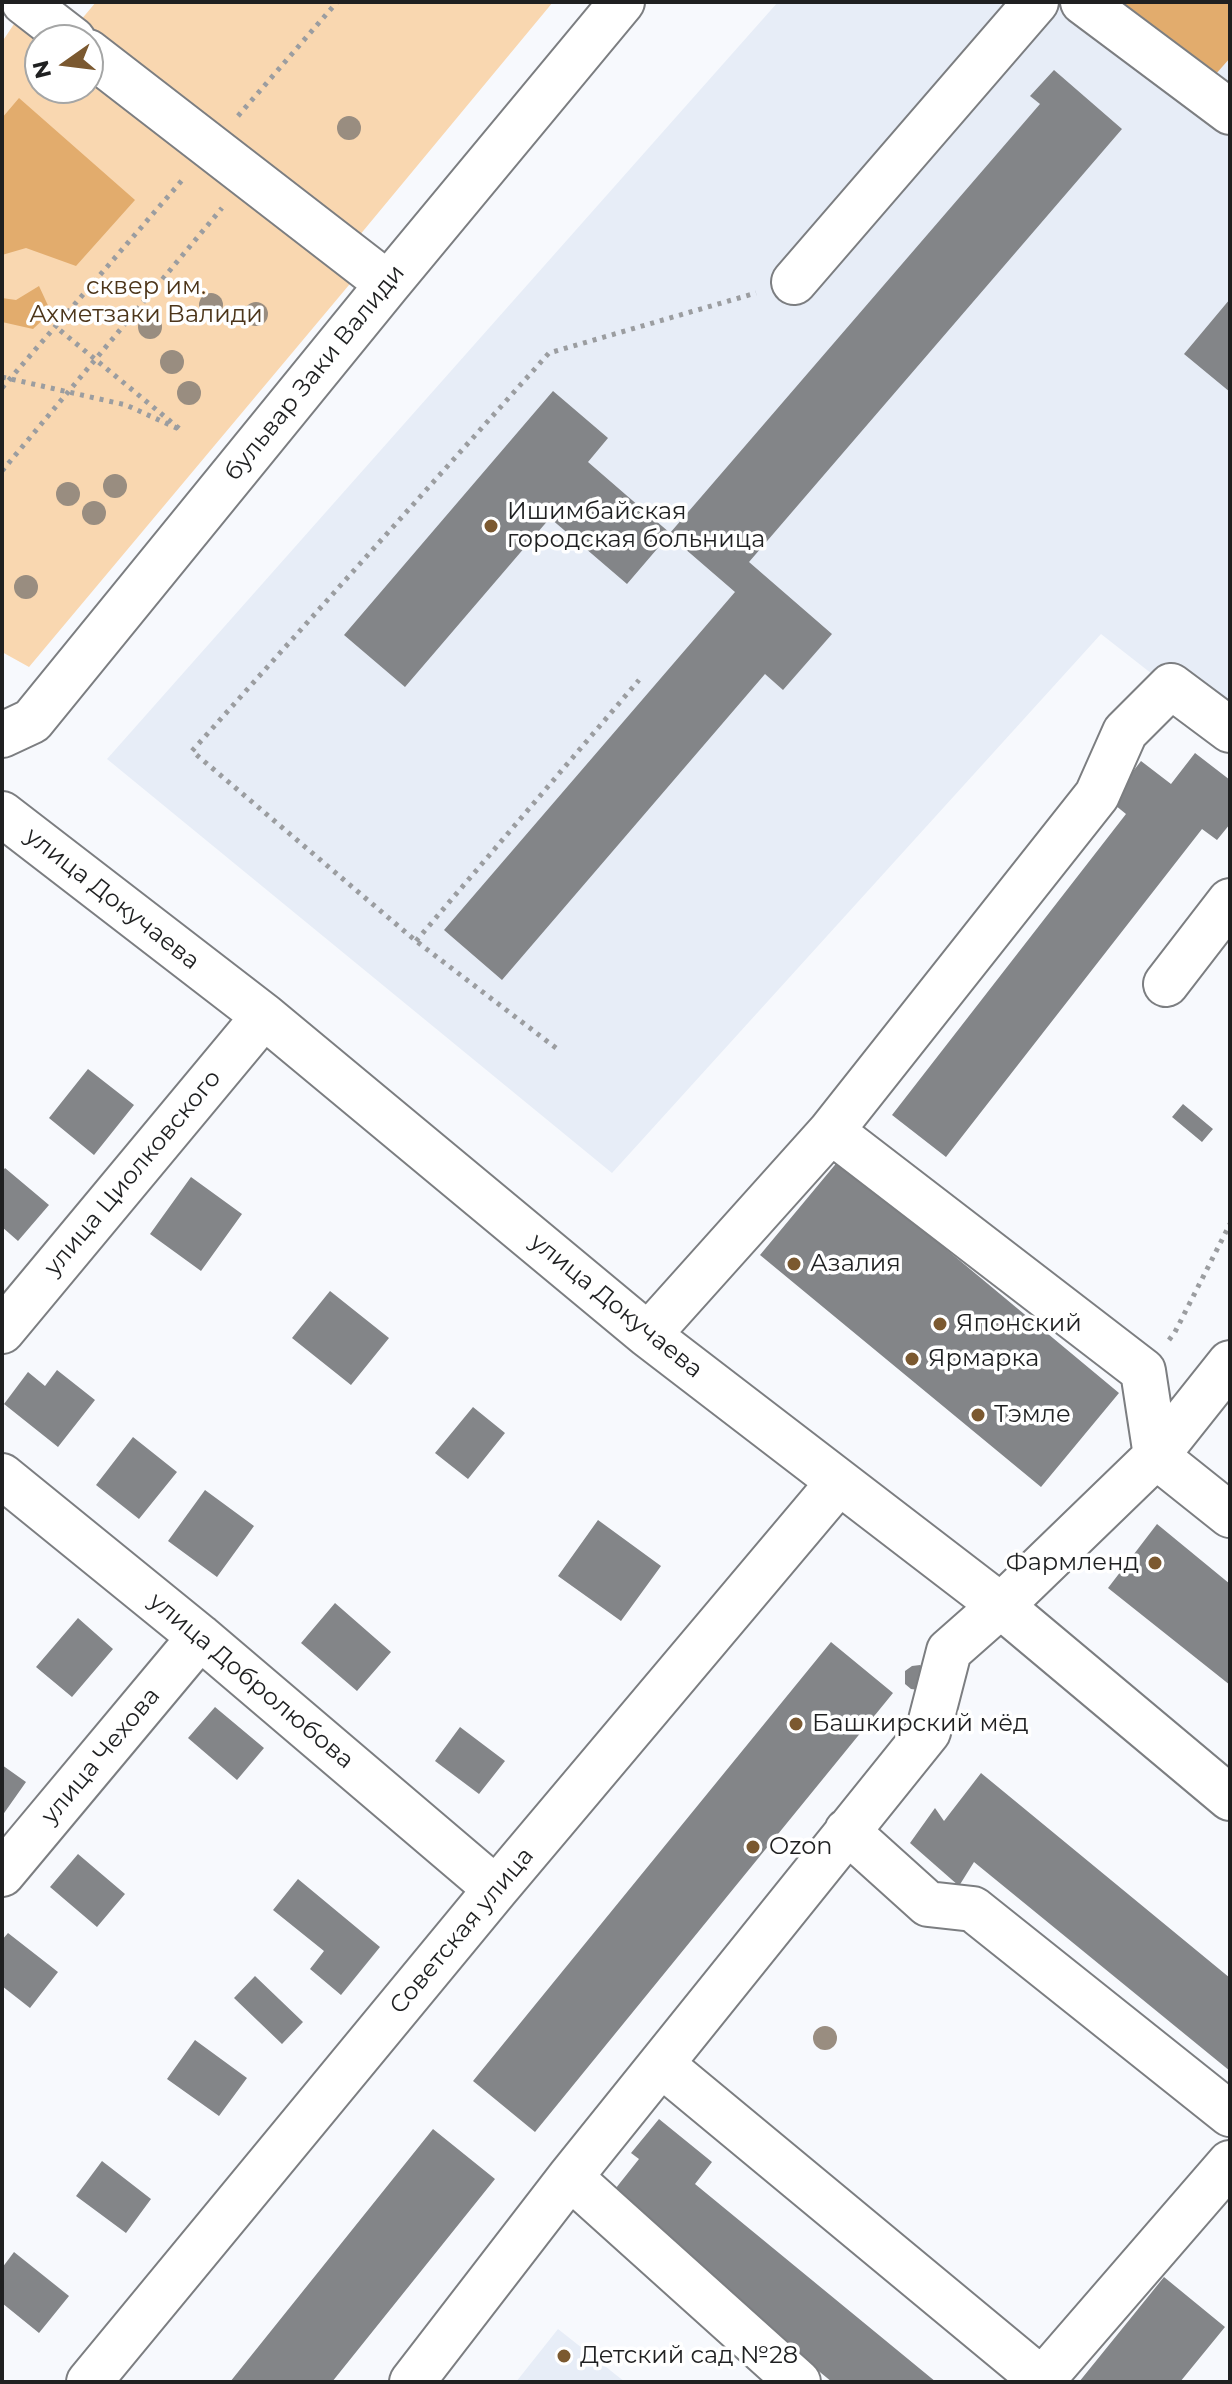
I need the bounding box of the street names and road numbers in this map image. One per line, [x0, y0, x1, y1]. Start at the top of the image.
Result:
street label: бульвар Заки Валиди [219, 259, 411, 487]
street label: улица Докучаева [19, 822, 205, 976]
street label: улица Циолковского [38, 1064, 228, 1282]
street label: улица Докучаева [524, 1228, 708, 1384]
street label: улица Добролюбова [143, 1587, 359, 1775]
street label: улица Чехова [36, 1682, 166, 1830]
street label: Советская улица [384, 1842, 540, 2020]

